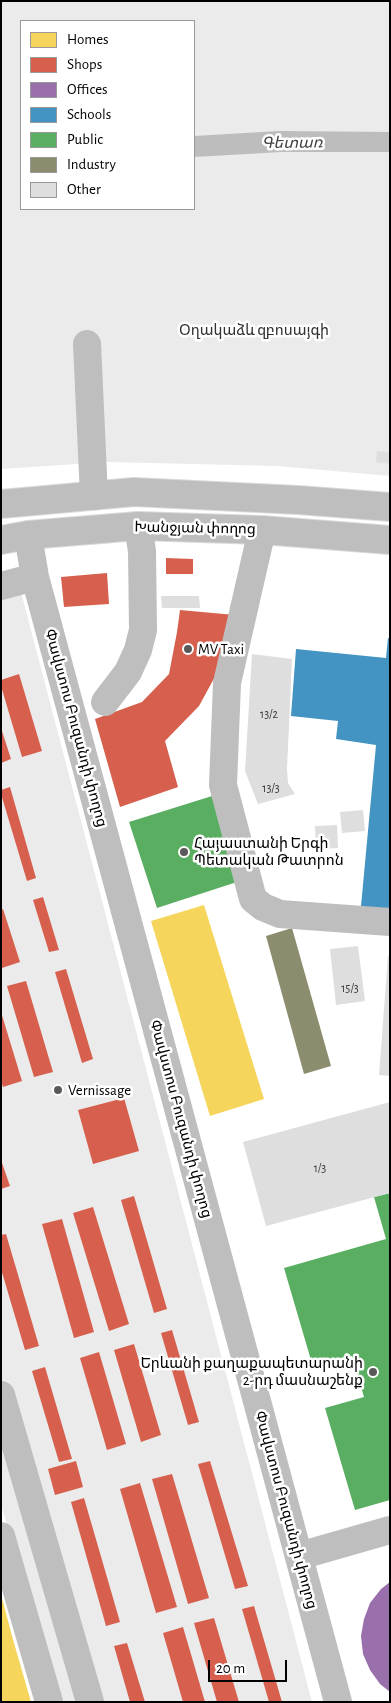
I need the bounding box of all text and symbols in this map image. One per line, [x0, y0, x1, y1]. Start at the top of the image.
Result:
legend [20, 20, 195, 210]
text: Homes [67, 32, 109, 47]
text: Shops [67, 57, 102, 72]
text: Offices [67, 82, 108, 97]
text: Schools [67, 107, 111, 122]
text: Public [67, 132, 103, 147]
water label: Գետառ [261, 133, 323, 153]
text: Industry [67, 157, 116, 172]
text: Other [67, 182, 101, 197]
park label: Օղակաձև զբոսայգի [179, 321, 329, 339]
street label: Խանջյան փողոց [134, 518, 256, 538]
street label: Փավստոս Բուզանդի փողոց [41, 627, 111, 829]
place label: MV Taxi [198, 640, 244, 658]
marker: MV Taxi [182, 643, 194, 655]
house number: 13/2 [260, 707, 278, 721]
house number: 13/3 [262, 781, 280, 795]
place label: Հայաստանի Երգի Պետական Թատրոն [194, 834, 344, 869]
marker: Հայաստանի Երգի Պետական Թատրոն [178, 846, 190, 858]
house number: 15/3 [341, 981, 359, 995]
street label: Փավստոս Բուզանդի փողոց [146, 1018, 216, 1220]
place label: Vernissage [68, 1081, 131, 1099]
marker: Vernissage [52, 1084, 64, 1096]
house number: 1/3 [314, 1161, 326, 1175]
place label: Երևանի քաղաքապետարանի 2-րդ մասնաշենք [140, 1354, 363, 1389]
marker: Երևանի քաղաքապետարանի 2-րդ մասնաշենք [367, 1366, 379, 1378]
street label: Փավստոս Բուզանդի փողոց [251, 1409, 321, 1611]
scale bar [211, 1650, 290, 1682]
text: 20 m [216, 1661, 245, 1676]

